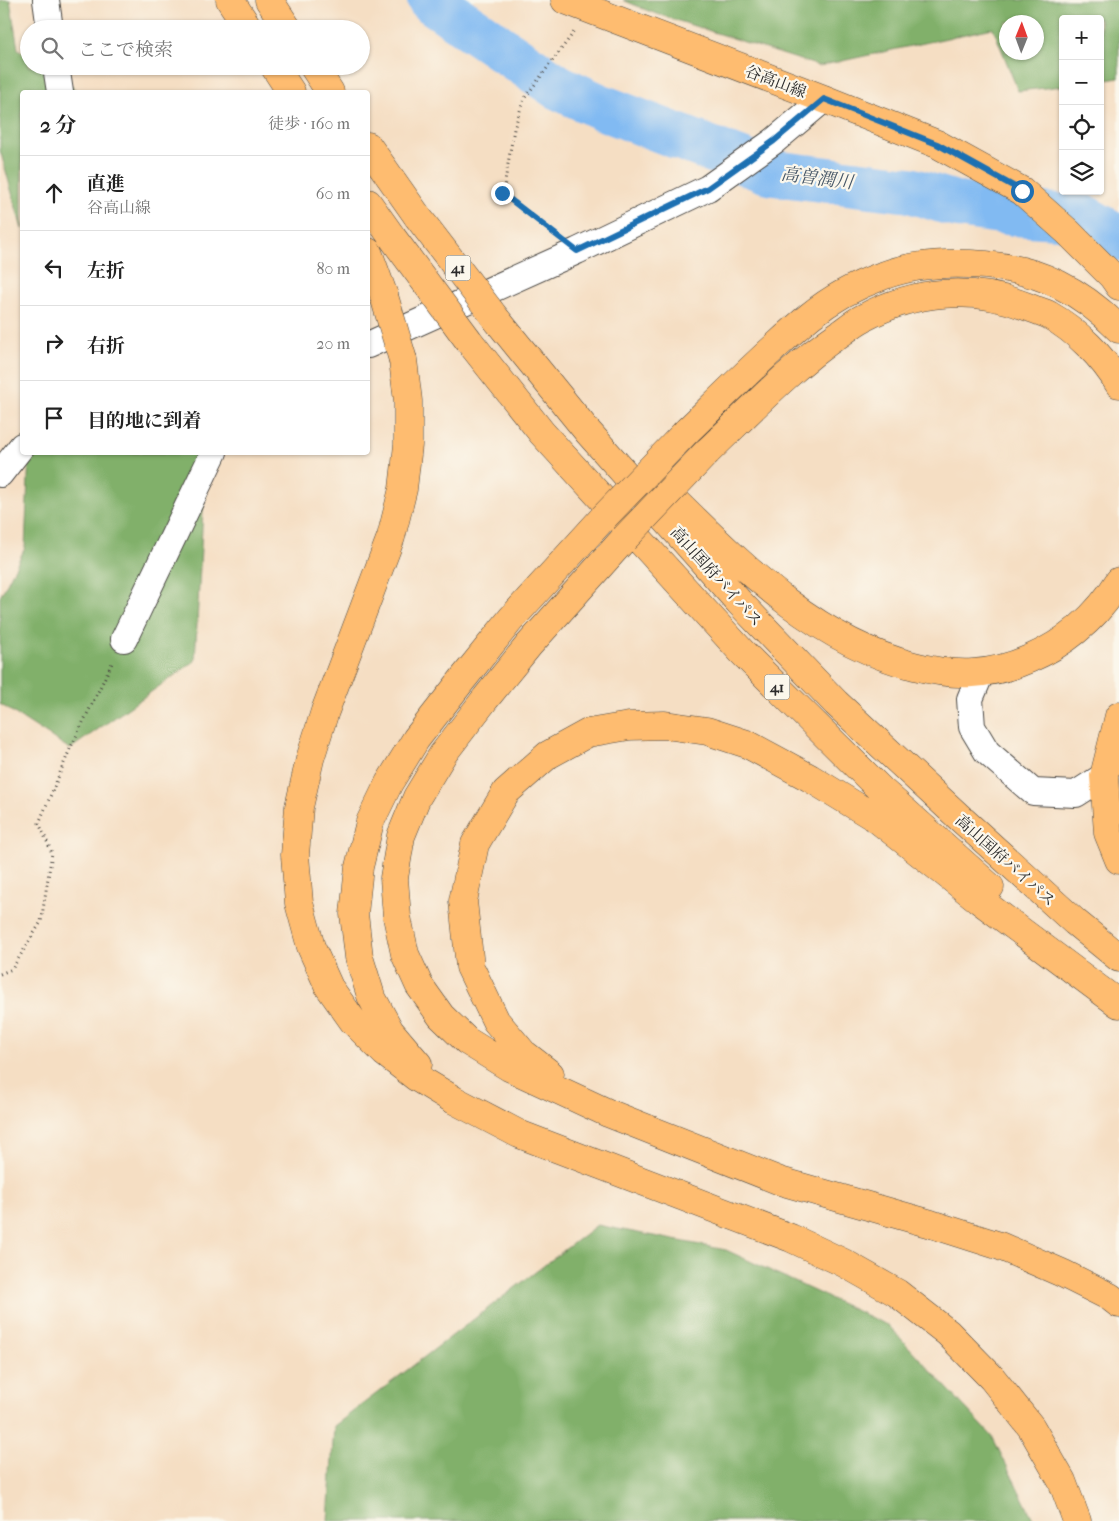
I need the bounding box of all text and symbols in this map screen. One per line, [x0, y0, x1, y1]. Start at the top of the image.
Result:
north arrow [999, 15, 1044, 60]
map controls [1059, 15, 1104, 195]
button: + [1059, 15, 1104, 60]
search box [20, 20, 370, 75]
icon: search [38, 34, 66, 62]
text: ここで検索 [78, 39, 173, 61]
button: − [1059, 60, 1104, 105]
street label: 谷高山線 [743, 61, 809, 102]
button: locate [1059, 105, 1104, 150]
text: 2 分 [40, 113, 76, 137]
text: 徒歩 · 160 m [268, 114, 350, 133]
button: layers [1059, 150, 1104, 195]
water label: 高曽潤川 [780, 164, 856, 194]
text: 直進 [87, 173, 125, 195]
icon: ahead [40, 179, 68, 207]
route start [1011, 180, 1034, 203]
route end [491, 182, 514, 205]
text: 60 m [316, 184, 350, 203]
text: 谷高山線 [87, 198, 151, 217]
icon: left [40, 254, 68, 282]
road number: 41 [446, 256, 470, 280]
text: 80 m [316, 259, 350, 278]
text: 左折 [87, 260, 125, 282]
icon: right [40, 329, 68, 357]
text: 20 m [316, 334, 350, 353]
text: 右折 [87, 335, 125, 357]
icon: arrive [40, 404, 68, 432]
text: 目的地に到着 [87, 410, 201, 432]
street label: 高山国府バイパス [667, 523, 766, 630]
road number: 41 [764, 674, 790, 700]
street label: 高山国府バイパス [952, 811, 1059, 910]

